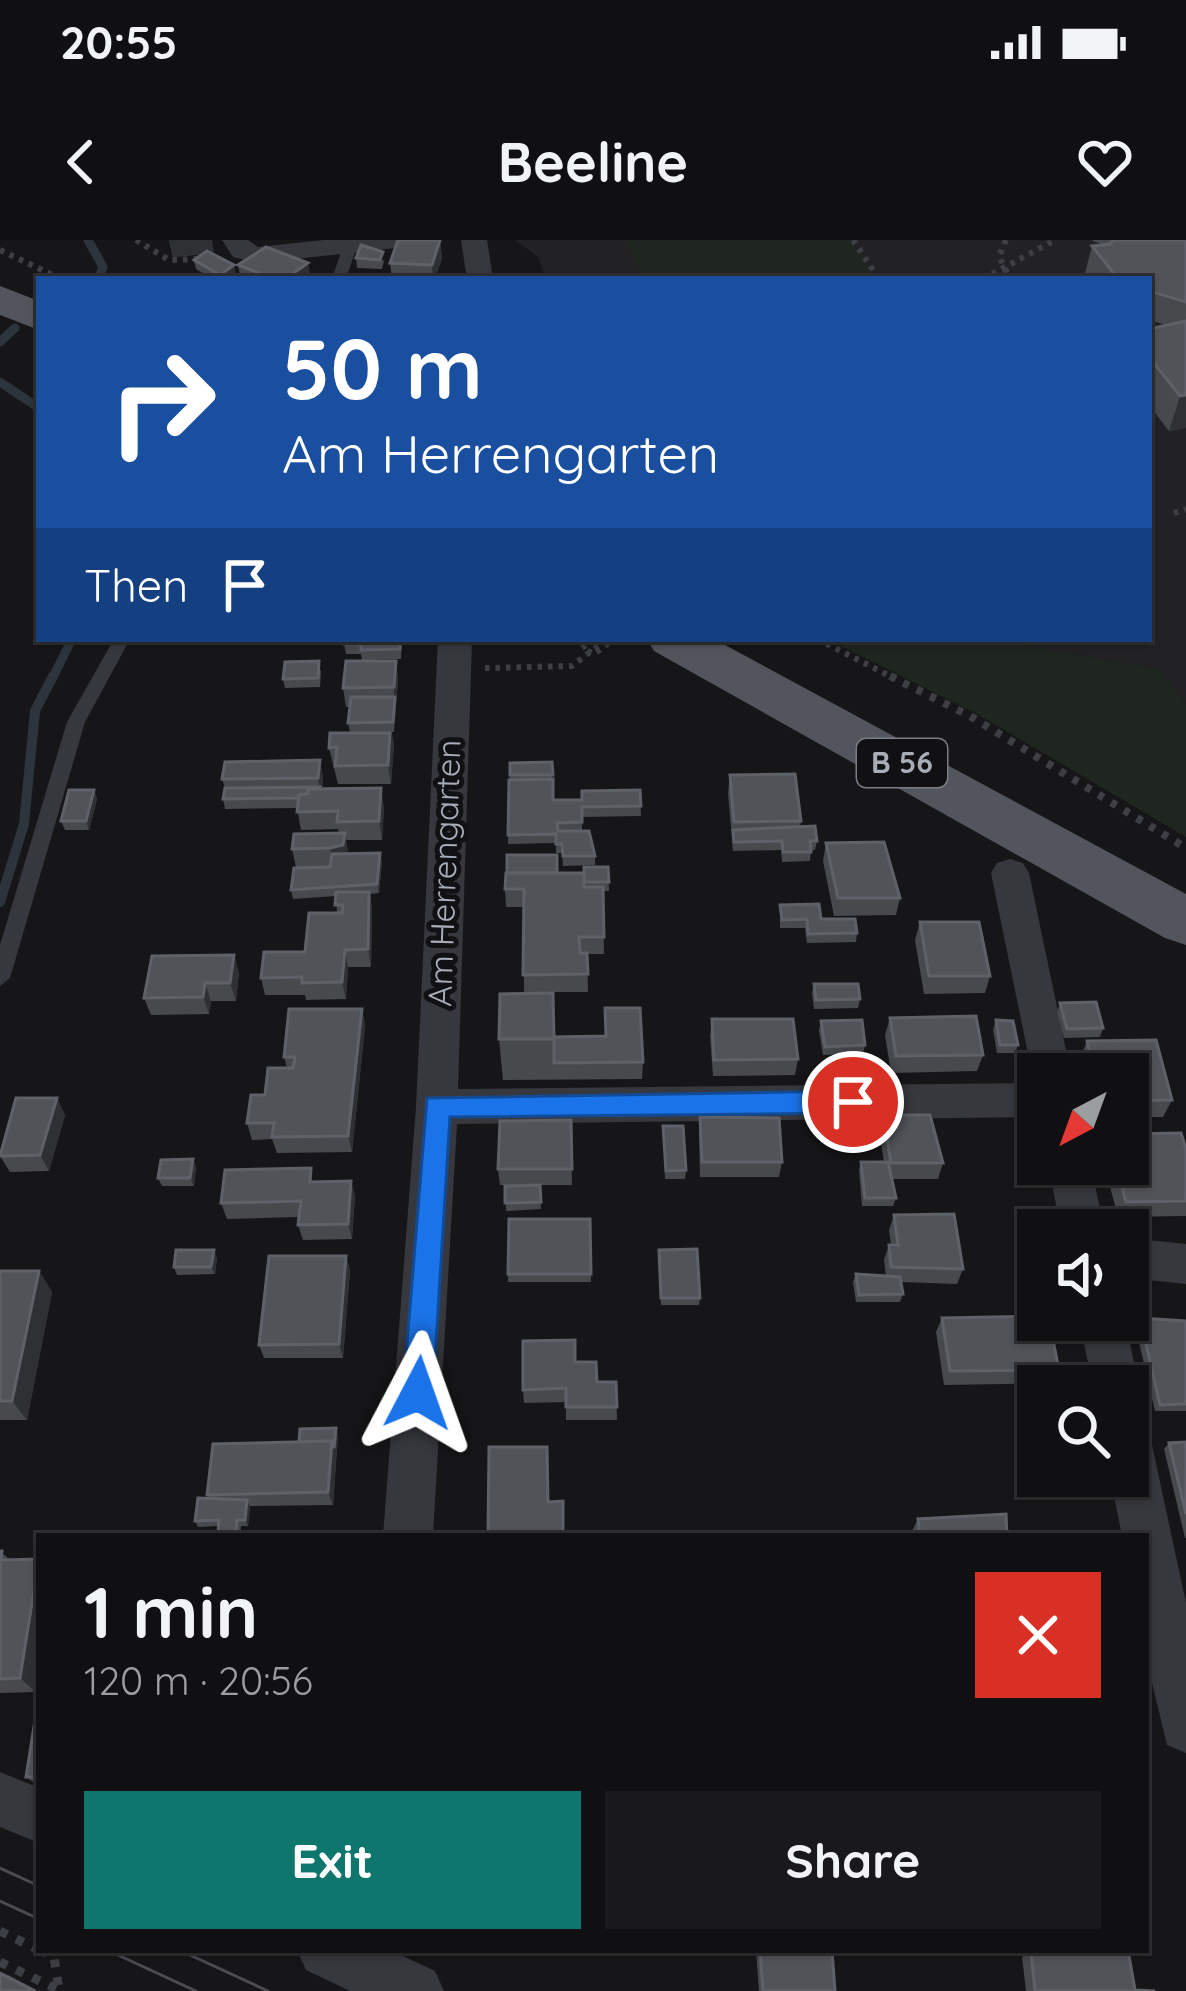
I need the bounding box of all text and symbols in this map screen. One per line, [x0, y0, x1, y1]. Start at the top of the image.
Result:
text: 20:55 [60, 14, 177, 70]
text: Beeline [498, 128, 688, 196]
icon: back [48, 129, 114, 195]
icon: heart [1072, 129, 1138, 195]
text: 50 m [282, 315, 483, 420]
icon: right [84, 324, 240, 480]
text: Am Herrengarten [282, 419, 719, 487]
icon: arrive [212, 552, 278, 618]
text: Then [84, 557, 188, 613]
street label: Am Herrengarten [418, 739, 469, 1007]
road number: B 56 [857, 739, 947, 787]
pin [802, 1051, 904, 1153]
north arrow [1017, 1053, 1149, 1185]
map controls [1017, 1053, 1149, 1497]
icon: arrive [820, 1069, 886, 1135]
button: sound [1017, 1209, 1149, 1341]
position arrow [355, 1330, 481, 1456]
button: search [1017, 1365, 1149, 1497]
text: 1 min [84, 1566, 258, 1656]
button: close [975, 1572, 1101, 1698]
text: 120 m · 20:56 [84, 1656, 313, 1705]
button: Exit [84, 1791, 581, 1929]
button: Share [605, 1791, 1101, 1929]

